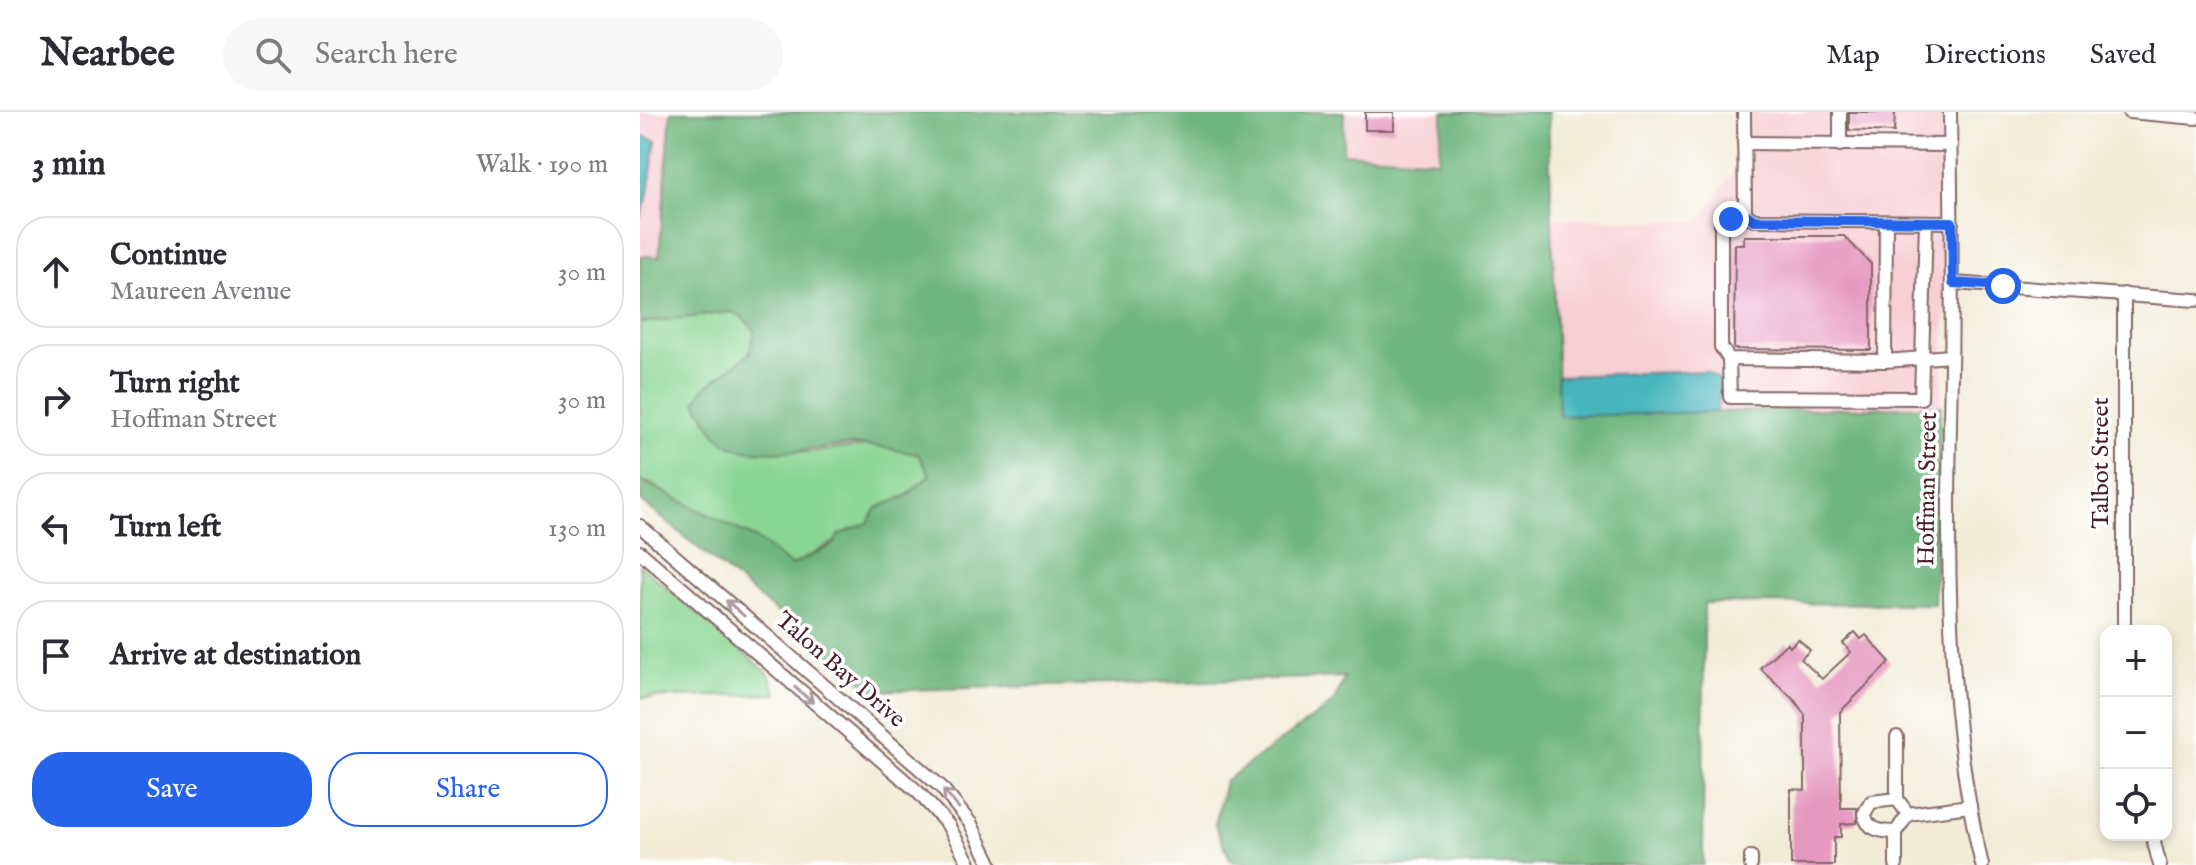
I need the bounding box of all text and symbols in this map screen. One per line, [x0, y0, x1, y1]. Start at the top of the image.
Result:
search box [223, 19, 783, 91]
text: Nearbee [40, 31, 175, 79]
icon: search [251, 33, 295, 77]
text: Search here [315, 36, 458, 74]
text: Map [1826, 38, 1880, 73]
text: Directions [1924, 38, 2046, 73]
text: Saved [2090, 38, 2156, 73]
text: 3 min [32, 143, 106, 186]
text: Walk · 190 m [476, 148, 608, 181]
route end [1713, 201, 1749, 237]
text: Continue [110, 237, 227, 275]
icon: ahead [34, 250, 78, 294]
text: 30 m [558, 256, 606, 289]
route start [1985, 268, 2021, 304]
text: Maureen Avenue [110, 275, 292, 308]
text: Turn right [110, 365, 240, 403]
icon: right [34, 378, 78, 422]
text: 30 m [558, 384, 606, 417]
street label: Talbot Street [2086, 397, 2117, 529]
text: Hoffman Street [110, 403, 277, 436]
street label: Hoffman Street [1911, 412, 1945, 566]
icon: left [34, 506, 78, 550]
text: Turn left [110, 509, 221, 547]
text: 130 m [548, 512, 606, 545]
one-way arrow [726, 599, 746, 617]
street label: Talon Bay Drive [769, 605, 911, 735]
map controls [2100, 625, 2172, 841]
button: + [2100, 625, 2172, 697]
icon: arrive [34, 634, 78, 678]
text: Arrive at destination [110, 637, 361, 675]
one-way arrow [793, 686, 814, 704]
button: − [2100, 697, 2172, 769]
button: Save [32, 752, 312, 827]
button: Share [328, 752, 608, 827]
button: locate [2100, 769, 2172, 841]
one-way arrow [942, 789, 960, 809]

